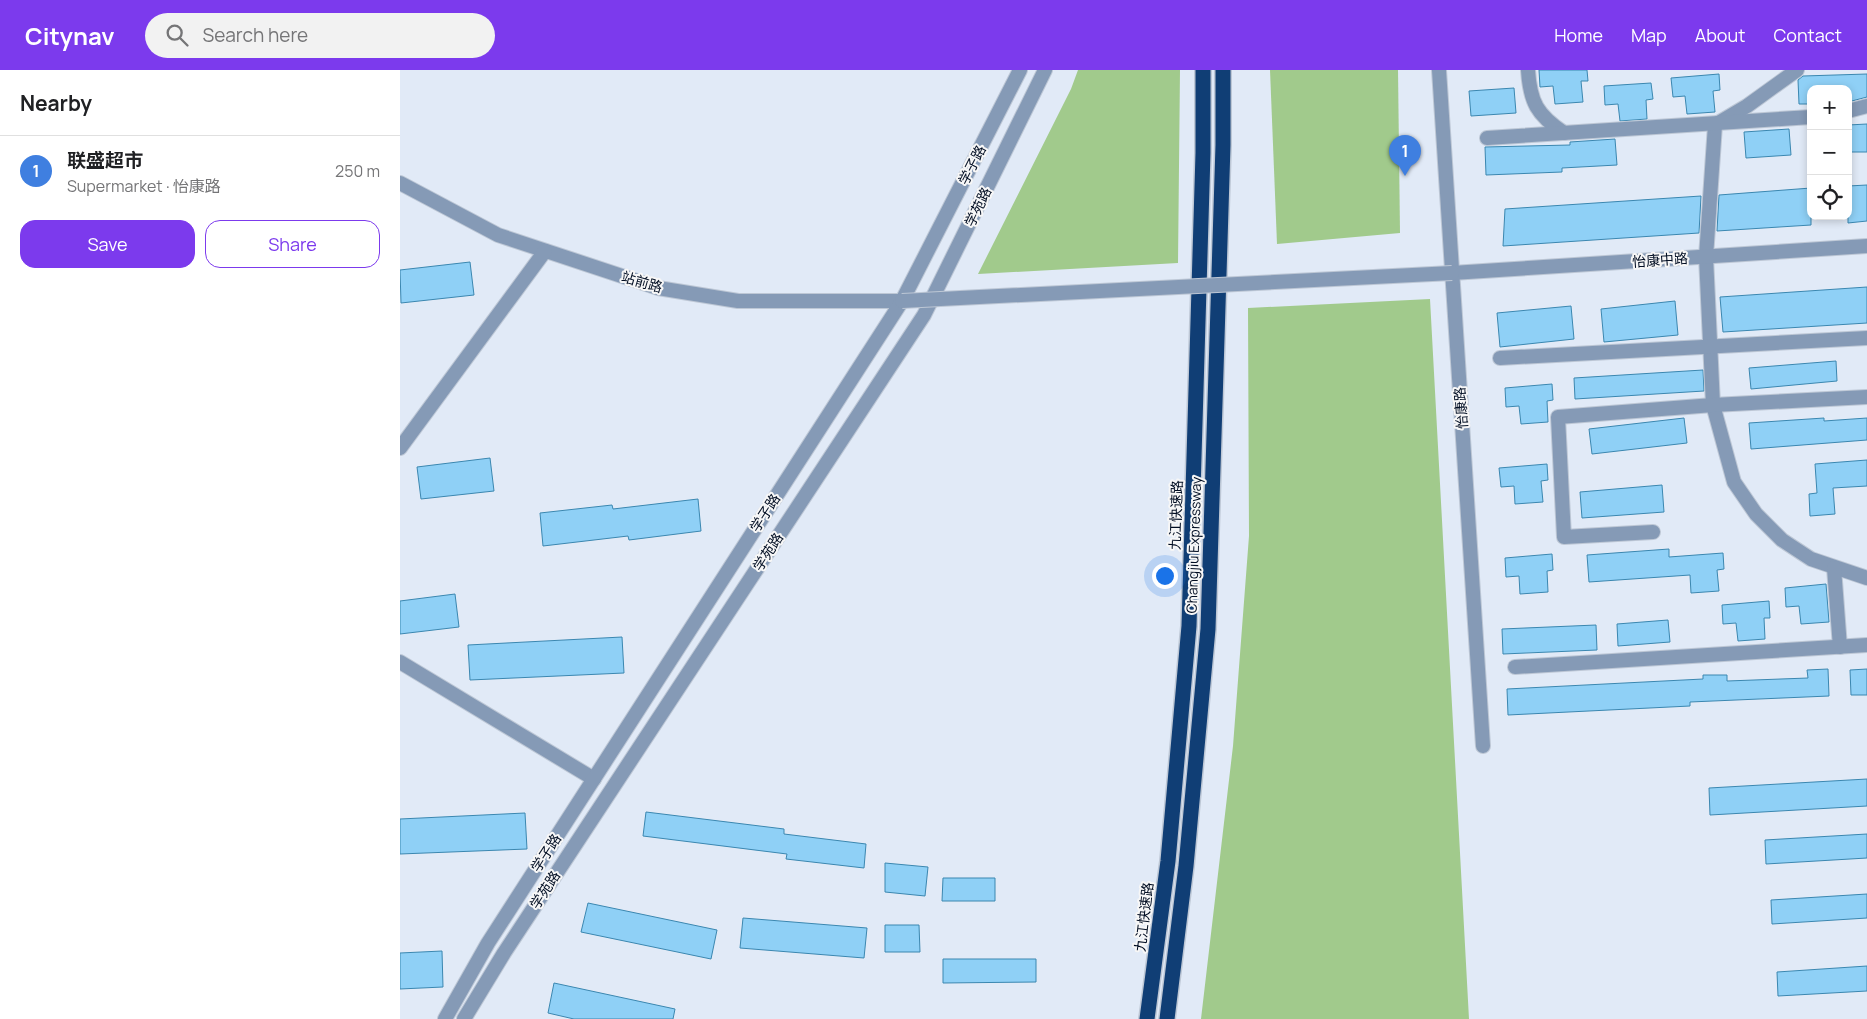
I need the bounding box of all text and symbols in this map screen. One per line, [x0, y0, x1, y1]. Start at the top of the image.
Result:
search box [145, 13, 495, 58]
text: Citynav [25, 19, 115, 52]
icon: search [163, 21, 191, 49]
text: Search here [203, 22, 308, 48]
text: Home [1554, 23, 1603, 47]
text: Map [1631, 23, 1667, 47]
text: About [1695, 23, 1745, 47]
text: Contact [1773, 23, 1842, 47]
map controls [1807, 85, 1852, 220]
button: + [1807, 85, 1852, 130]
text: Nearby [20, 89, 92, 117]
button: − [1807, 130, 1852, 175]
pin: 1 [1389, 135, 1421, 176]
street label: 学子路 [954, 142, 990, 188]
text: 联盛超市 [67, 147, 143, 173]
text: 1 [32, 160, 40, 182]
text: 250 m [335, 160, 380, 182]
text: Supermarket · 怡康路 [67, 175, 221, 197]
button: locate [1807, 175, 1852, 220]
street label: 学苑路 [960, 184, 995, 230]
button: Save [20, 220, 195, 268]
button: Share [205, 220, 380, 268]
street label: 怡康中路 [1631, 248, 1689, 271]
street label: 站前路 [619, 267, 665, 296]
street label: 怡康路 [1450, 386, 1471, 430]
street label: Changjiu Expressway [1182, 476, 1205, 614]
street label: 九江快速路 [1165, 480, 1186, 550]
street label: 学子路 [745, 490, 784, 536]
street label: 学苑路 [748, 529, 787, 575]
your location [1152, 563, 1178, 589]
street label: 学子路 [526, 830, 565, 876]
street label: 学苑路 [525, 867, 564, 913]
street label: 九江快速路 [1130, 881, 1157, 953]

